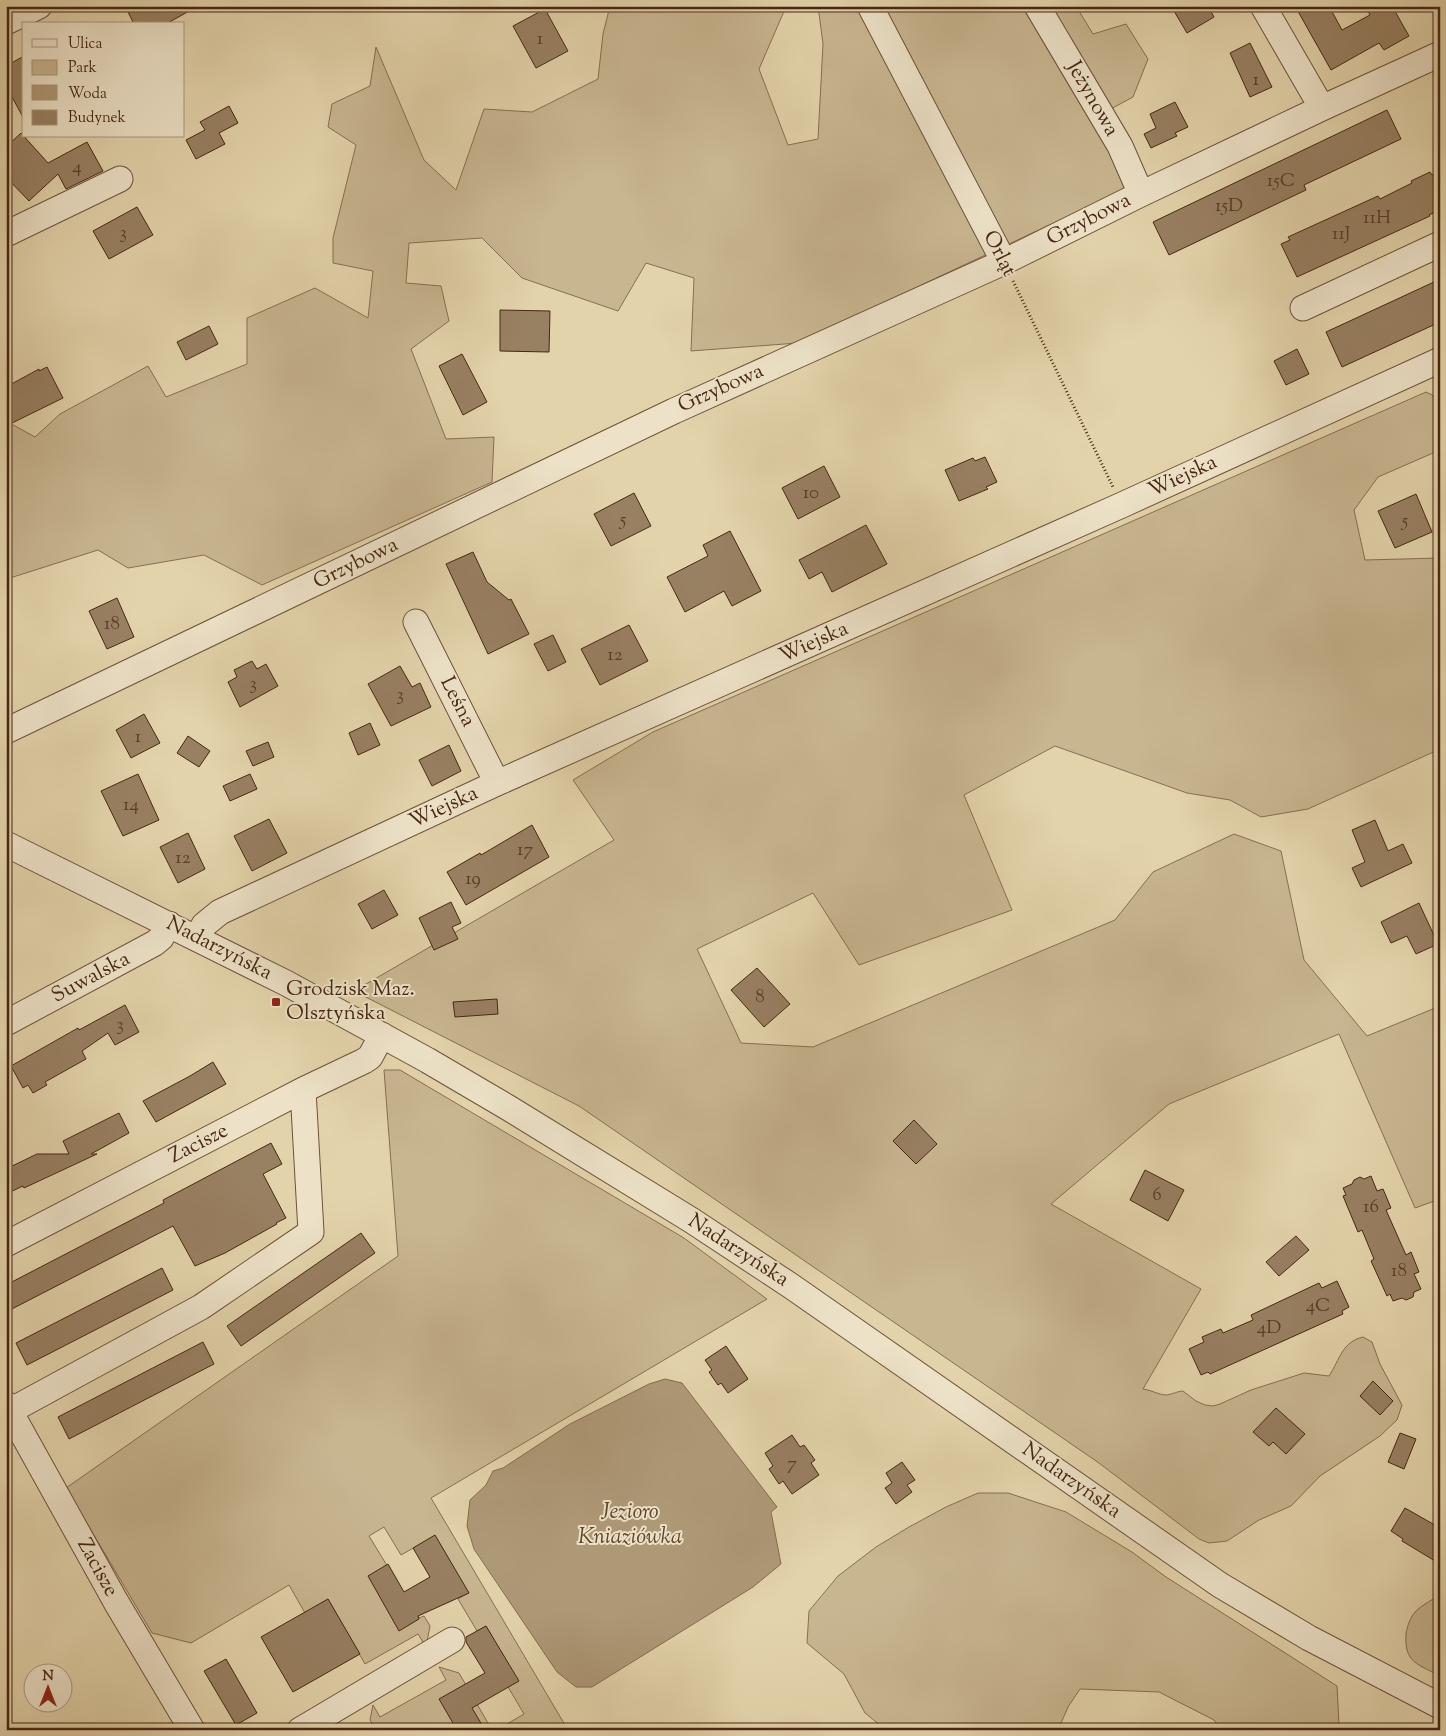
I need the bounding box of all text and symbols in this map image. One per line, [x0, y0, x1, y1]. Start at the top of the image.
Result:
legend [22, 22, 185, 138]
house number: 1 [537, 26, 544, 53]
text: Ulica [68, 34, 102, 55]
street label: Jeżynowa [1058, 55, 1126, 143]
text: Park [68, 58, 97, 79]
house number: 1 [1253, 67, 1260, 94]
text: Woda [68, 84, 107, 105]
text: Budynek [68, 108, 126, 129]
house number: 4 [72, 154, 82, 181]
house number: 15C [1267, 168, 1295, 195]
street label: Grzybowa [1042, 186, 1137, 254]
house number: 15D [1215, 193, 1243, 220]
house number: 11H [1363, 205, 1391, 232]
house number: 3 [119, 220, 127, 247]
house number: 11J [1332, 221, 1351, 248]
street label: Orląt [975, 226, 1023, 282]
street label: Grzybowa [673, 357, 769, 421]
street label: Wiejska [1144, 448, 1223, 506]
house number: 10 [803, 480, 819, 507]
house number: 5 [619, 507, 627, 534]
house number: 5 [1401, 508, 1409, 535]
street label: Grzybowa [309, 530, 404, 597]
house number: 18 [104, 611, 120, 638]
street label: Wiejska [775, 614, 854, 672]
house number: 12 [607, 642, 623, 669]
house number: 3 [249, 671, 257, 698]
street label: Leśna [432, 672, 482, 733]
house number: 3 [396, 682, 404, 709]
house number: 1 [135, 724, 142, 751]
street label: Wiejska [405, 779, 484, 837]
house number: 14 [123, 792, 139, 819]
house number: 17 [517, 837, 533, 864]
house number: 12 [175, 845, 191, 872]
house number: 19 [465, 866, 481, 893]
street label: Nadarzyńska [161, 909, 277, 989]
street label: Suwalska [46, 945, 136, 1011]
place label: Grodzisk Maz. Olsztyńska [286, 975, 415, 1029]
house number: 8 [755, 984, 765, 1011]
marker: Grodzisk Maz. Olsztyńska [270, 996, 282, 1008]
house number: 3 [116, 1012, 124, 1039]
street label: Zacisze [164, 1116, 234, 1172]
house number: 6 [1152, 1182, 1162, 1209]
house number: 16 [1363, 1194, 1379, 1221]
street label: Nadarzyńska [681, 1207, 795, 1295]
house number: 18 [1391, 1258, 1407, 1285]
house number: 4C [1306, 1293, 1330, 1320]
house number: 4D [1257, 1315, 1281, 1342]
street label: Nadarzyńska [1015, 1436, 1127, 1527]
house number: 7 [787, 1451, 797, 1478]
water label: Jezioro Kniaziówka [578, 1497, 682, 1554]
street label: Zacisze [69, 1533, 125, 1603]
north arrow [22, 1664, 72, 1714]
text: N [42, 1667, 54, 1687]

